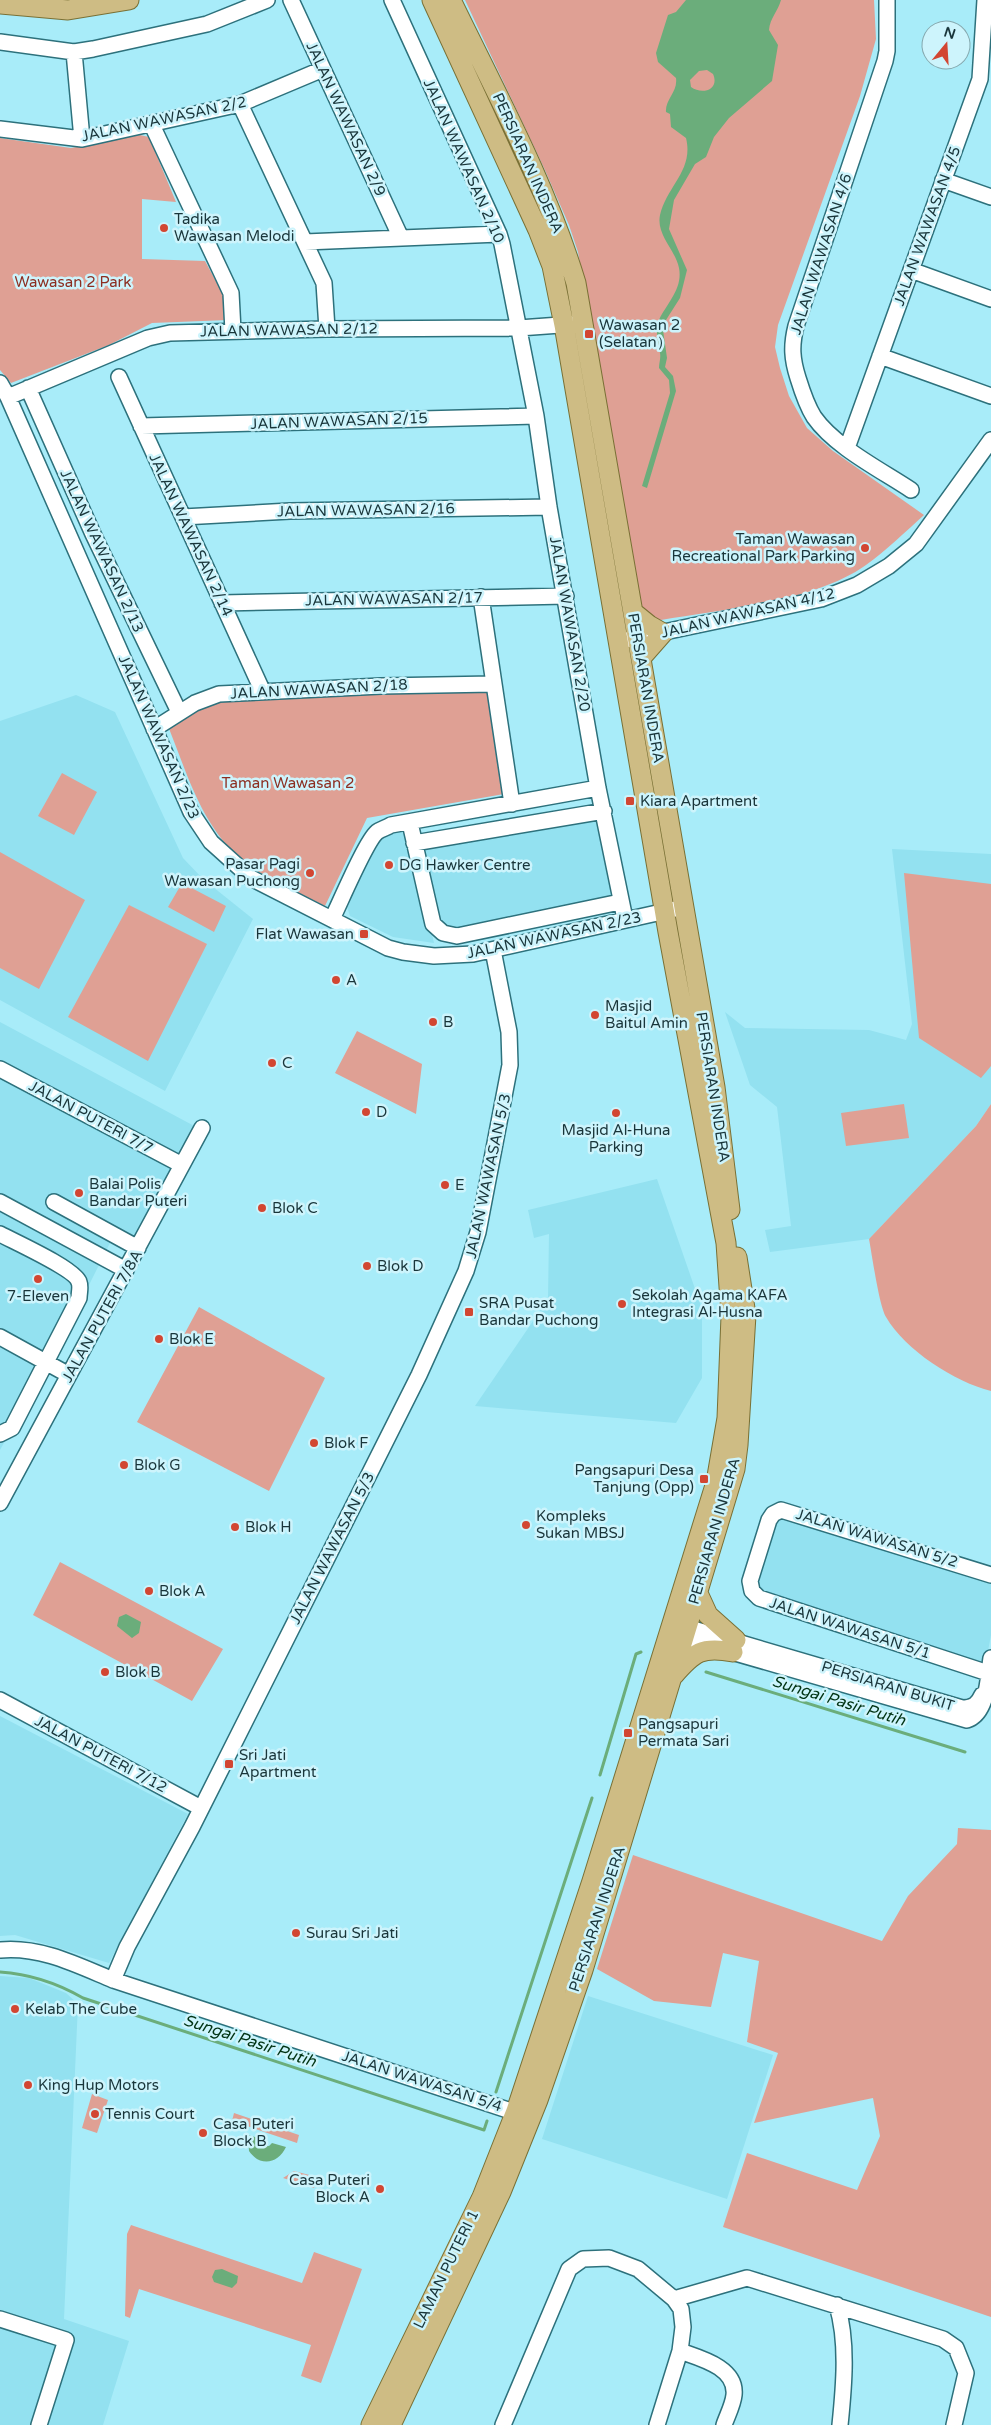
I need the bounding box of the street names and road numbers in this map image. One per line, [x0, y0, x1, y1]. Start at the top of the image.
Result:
street label: JALAN WAWASAN 2/9 [302, 39, 390, 199]
street label: JALAN WAWASAN 2/10 [420, 76, 508, 246]
street label: PERSIARAN INDERA [489, 90, 567, 236]
street label: JALAN WAWASAN 2/2 [80, 93, 248, 145]
street label: JALAN WAWASAN 4/5 [890, 144, 964, 308]
street label: JALAN WAWASAN 4/6 [786, 171, 856, 337]
street label: JALAN WAWASAN 2/12 [200, 319, 378, 341]
street label: JALAN WAWASAN 2/15 [250, 409, 428, 433]
street label: JALAN WAWASAN 2/14 [145, 451, 237, 619]
street label: JALAN WAWASAN 2/13 [56, 467, 148, 635]
street label: JALAN WAWASAN 2/16 [277, 499, 455, 521]
street label: JALAN WAWASAN 2/20 [546, 535, 594, 713]
street label: JALAN WAWASAN 4/12 [659, 584, 837, 642]
street label: JALAN WAWASAN 2/17 [305, 588, 483, 610]
street label: PERSIARAN INDERA [624, 612, 668, 764]
street label: JALAN WAWASAN 2/23 [115, 652, 203, 822]
street label: JALAN WAWASAN 2/18 [230, 675, 408, 703]
street label: JALAN WAWASAN 2/23 [465, 908, 643, 962]
street label: PERSIARAN INDERA [692, 1011, 734, 1163]
street label: JALAN PUTERI 7/7 [26, 1077, 156, 1157]
street label: JALAN WAWASAN 5/3 [462, 1092, 514, 1260]
street label: JALAN PUTERI 7/8A [58, 1247, 146, 1385]
street label: PERSIARAN INDERA [684, 1456, 744, 1606]
street label: JALAN WAWASAN 5/3 [286, 1469, 378, 1627]
street label: JALAN WAWASAN 5/2 [794, 1505, 960, 1571]
street label: JALAN WAWASAN 5/1 [767, 1593, 933, 1663]
street label: PERSIARAN BUKIT [819, 1657, 957, 1715]
street label: JALAN PUTERI 7/12 [32, 1712, 170, 1796]
street label: PERSIARAN INDERA [565, 1844, 629, 1994]
street label: JALAN WAWASAN 5/4 [340, 2047, 504, 2115]
street label: LAMAN PUTERI 1 [410, 2207, 482, 2331]

